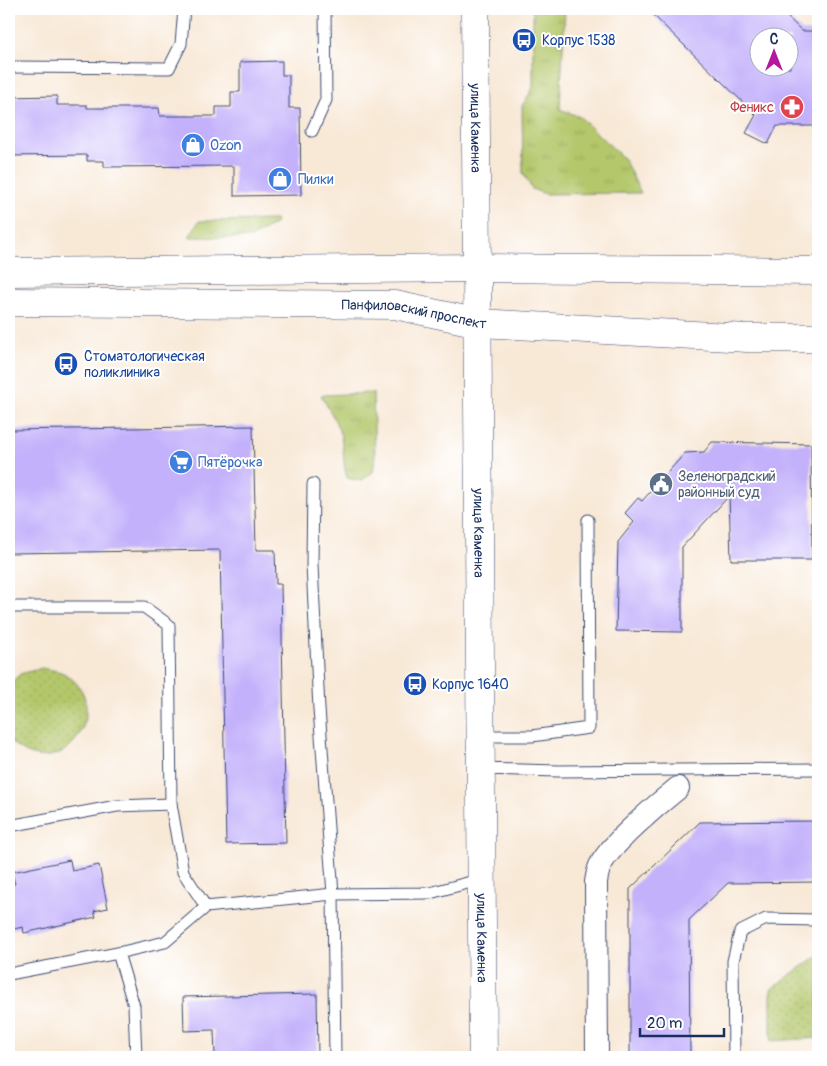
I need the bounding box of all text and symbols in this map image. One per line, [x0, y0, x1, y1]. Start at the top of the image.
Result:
bus stop icon: Корпус 1538 [511, 27, 537, 53]
north arrow [750, 28, 800, 78]
text: С [770, 31, 779, 48]
place label: Корпус 1538 [542, 32, 615, 49]
street label: улица Каменка [467, 82, 484, 173]
pharmacy icon: Феникс [779, 94, 805, 120]
place label: Феникс [730, 99, 774, 116]
shop icon: Ozon [180, 132, 206, 158]
place label: Ozon [210, 137, 242, 154]
shop icon: Пилки [267, 166, 293, 192]
place label: Пилки [298, 171, 333, 188]
street label: Панфиловский проспект [341, 297, 487, 332]
place label: Стоматологическая поликлиника [84, 348, 205, 381]
bus stop icon: Стоматологическая поликлиника [53, 351, 79, 377]
supermarket icon: Пятёрочка [168, 449, 194, 475]
place label: Пятёрочка [198, 454, 262, 471]
place label: Зеленоградский районный суд [678, 468, 776, 501]
public building icon: Зеленоградский районный суд [648, 471, 674, 497]
street label: улица Каменка [470, 487, 487, 578]
bus stop icon: Корпус 1640 [402, 671, 428, 697]
place label: Корпус 1640 [432, 676, 509, 693]
street label: улица Каменка [473, 892, 490, 983]
scale bar [640, 1006, 723, 1038]
text: 20 m [647, 1014, 682, 1033]

